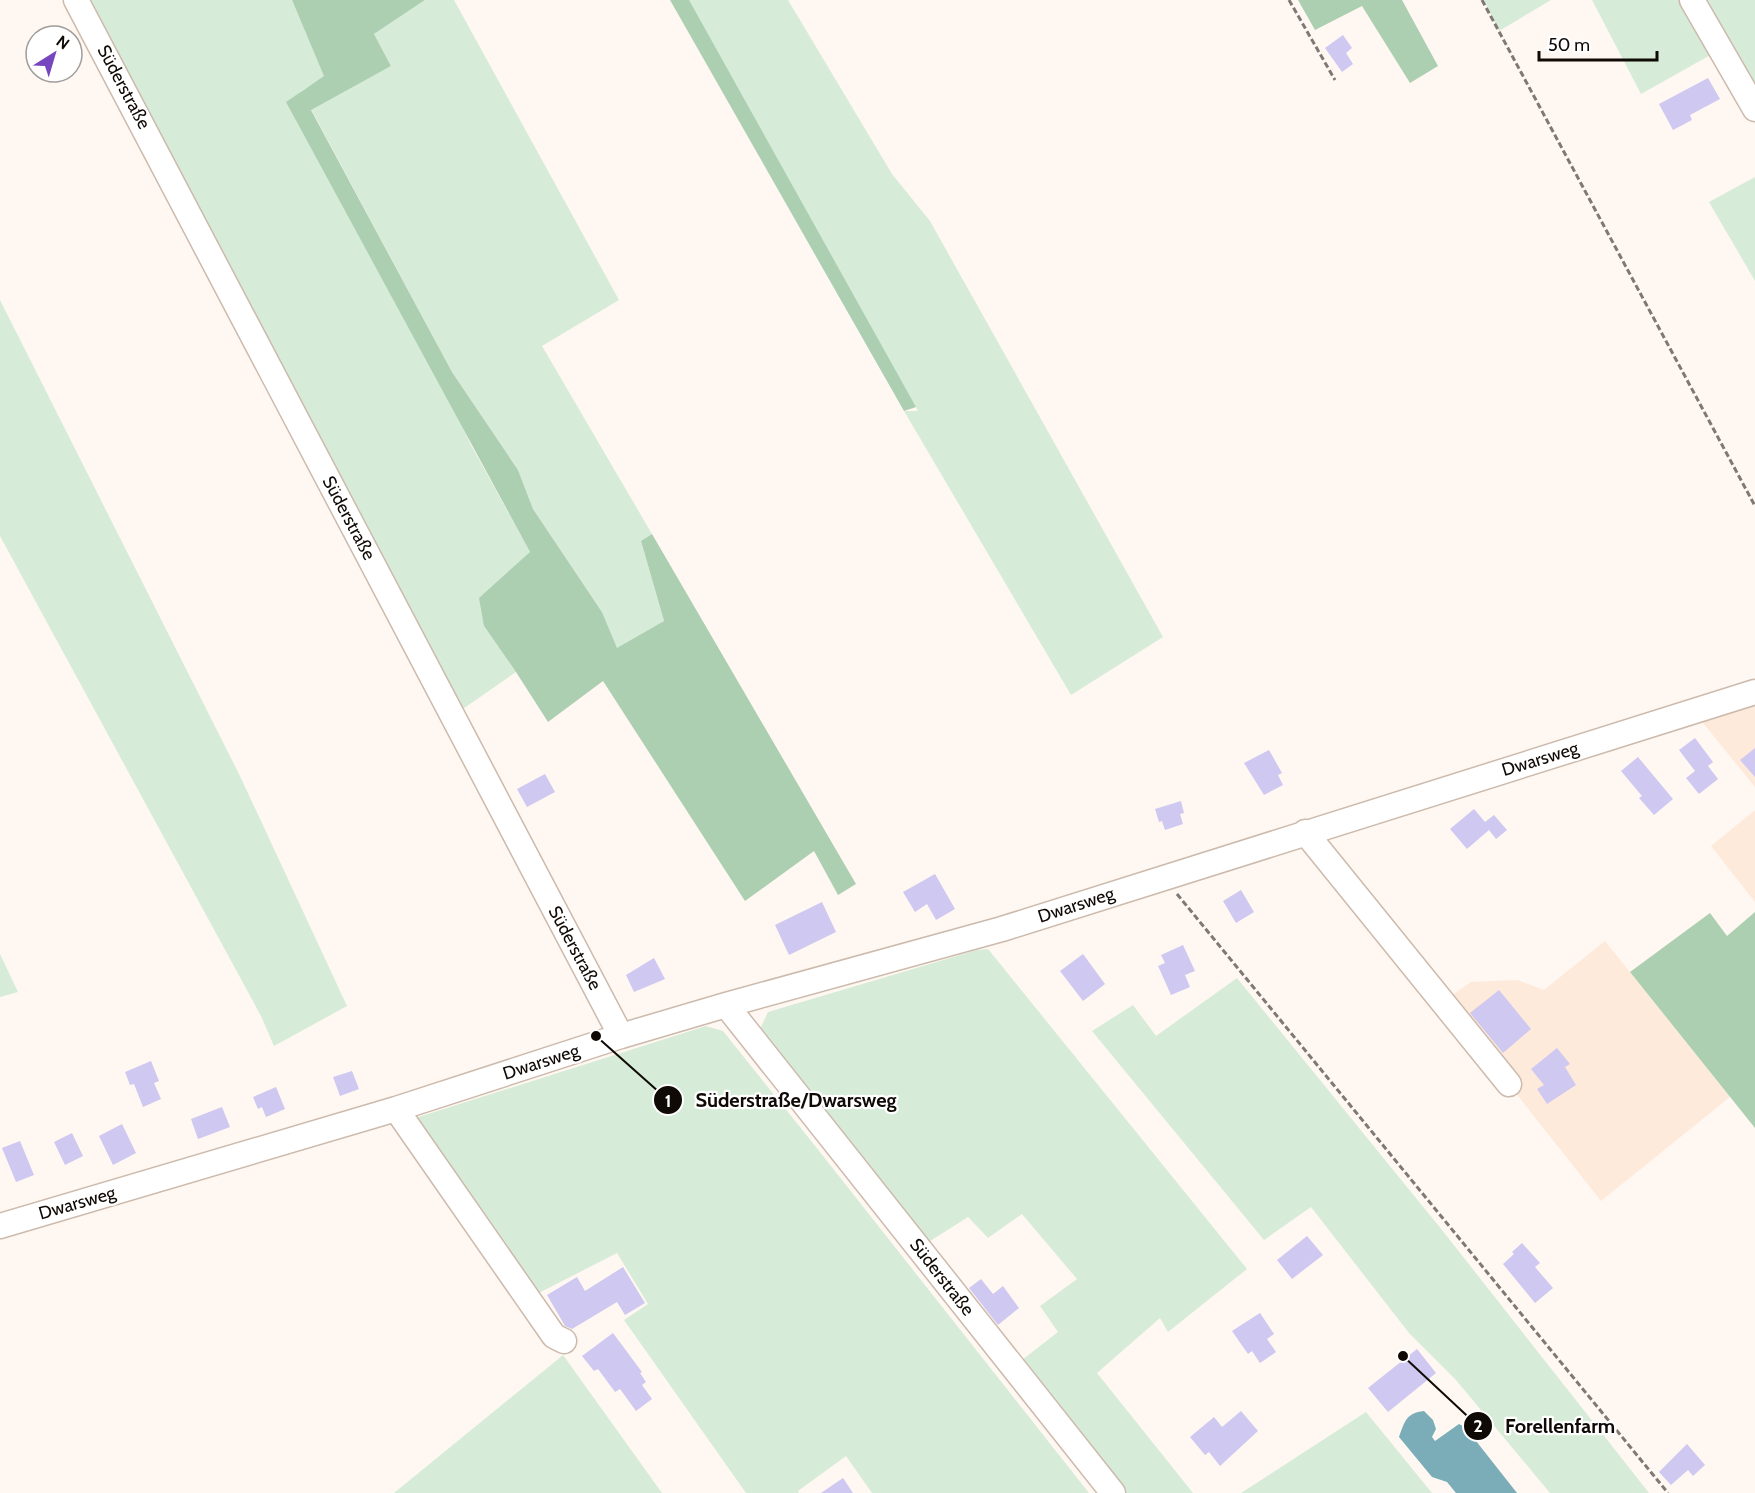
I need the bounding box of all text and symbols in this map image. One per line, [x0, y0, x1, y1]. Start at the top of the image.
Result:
north arrow [24, 24, 84, 84]
scale bar [1539, 24, 1658, 62]
text: N [52, 31, 73, 53]
text: 50 m [1548, 34, 1590, 56]
street label: Süderstraße [93, 41, 155, 133]
street label: Süderstraße [318, 472, 380, 564]
street label: Dwarsweg [1499, 737, 1582, 781]
street label: Dwarsweg [1035, 882, 1118, 928]
street label: Süderstraße [544, 902, 606, 994]
street label: Dwarsweg [500, 1039, 583, 1085]
callout: Süderstraße/Dwarsweg [653, 1081, 908, 1119]
text: Süderstraße/Dwarsweg [695, 1088, 897, 1112]
text: 1 [665, 1090, 671, 1112]
street label: Dwarsweg [36, 1181, 119, 1224]
street label: Süderstraße [905, 1234, 979, 1320]
callout: Forellenfarm [1463, 1407, 1627, 1445]
text: Forellenfarm [1505, 1414, 1615, 1438]
text: 2 [1473, 1415, 1483, 1437]

